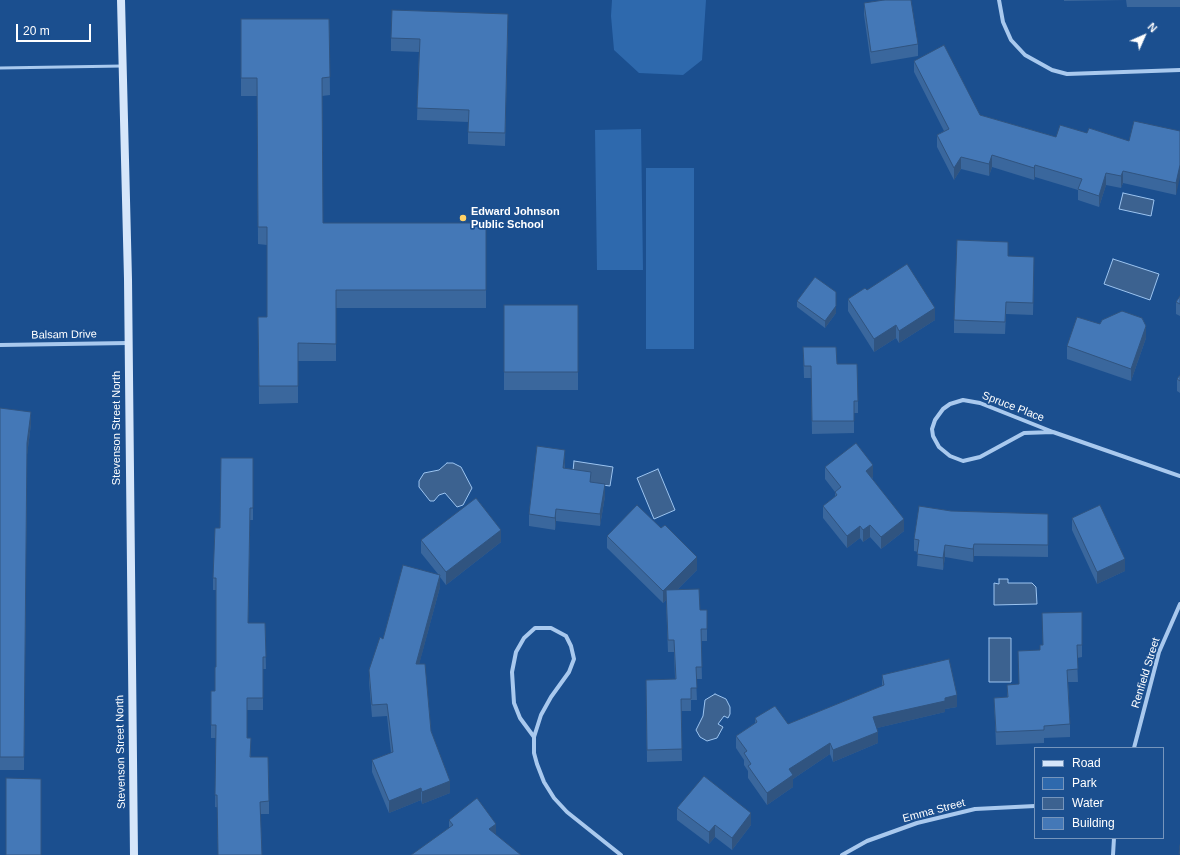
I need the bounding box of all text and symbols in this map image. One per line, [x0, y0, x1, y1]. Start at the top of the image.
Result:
scale bar [18, 16, 93, 42]
north arrow [1124, 16, 1164, 56]
text: N [1145, 20, 1160, 35]
text: 20 m [23, 24, 50, 38]
place label: Edward Johnson Public School [471, 205, 560, 231]
marker: Edward Johnson Public School [458, 213, 468, 223]
street label: Balsam Drive [31, 328, 97, 342]
street label: Stevenson Street North [110, 371, 124, 485]
street label: Spruce Place [980, 389, 1046, 425]
street label: Renfield Street [1129, 636, 1163, 710]
street label: Stevenson Street North [113, 695, 129, 809]
legend [1034, 747, 1164, 839]
text: Road [1072, 756, 1101, 770]
text: Park [1072, 776, 1097, 790]
street label: Emma Street [901, 796, 967, 826]
text: Water [1072, 796, 1104, 810]
text: Building [1072, 816, 1115, 830]

